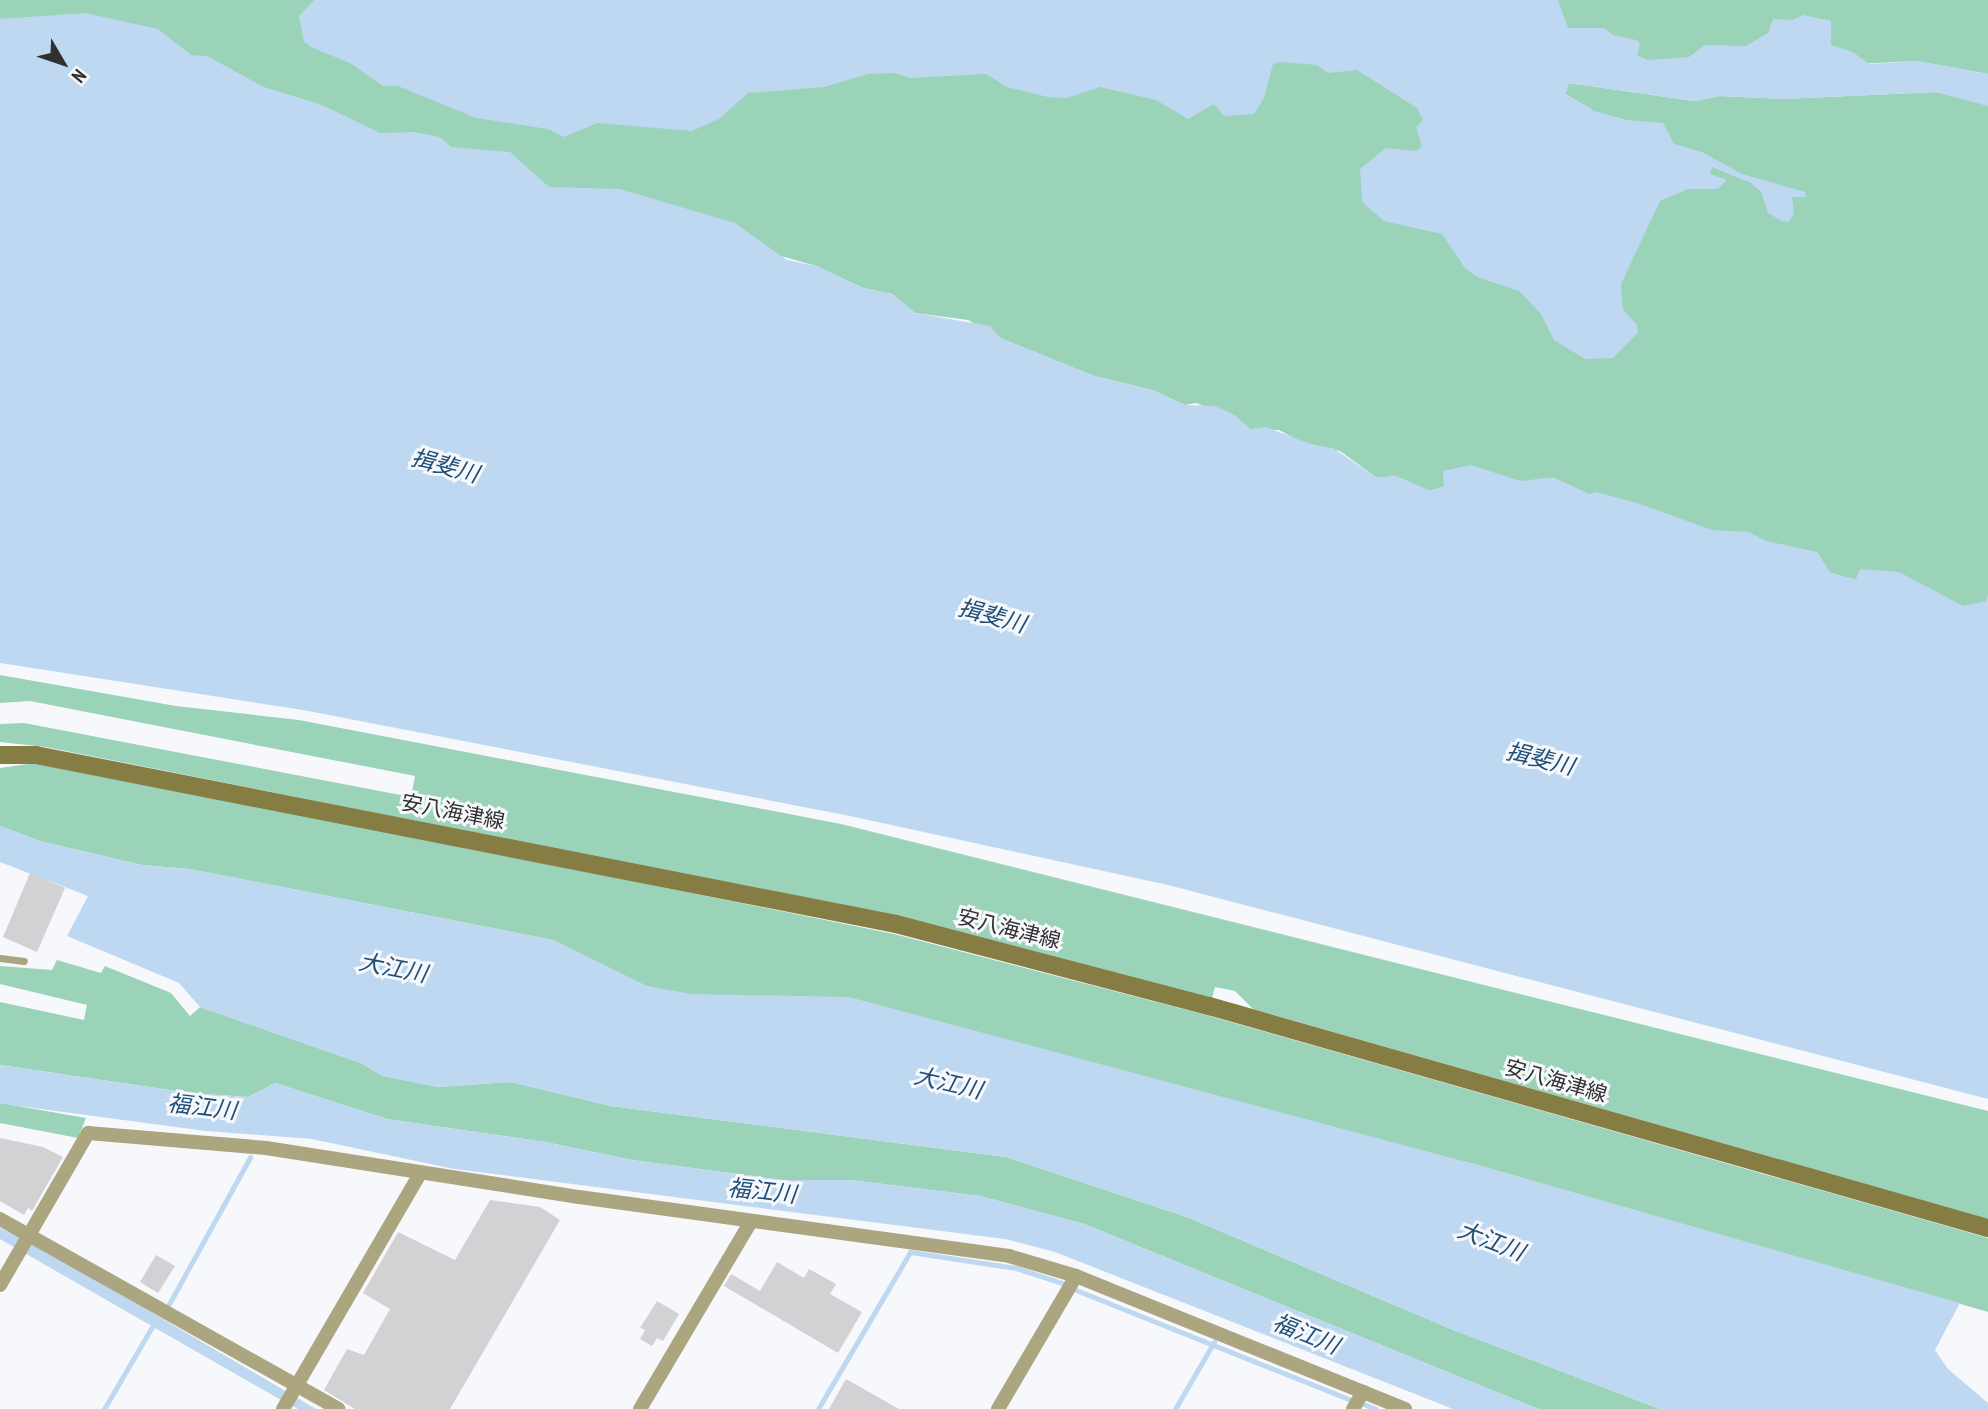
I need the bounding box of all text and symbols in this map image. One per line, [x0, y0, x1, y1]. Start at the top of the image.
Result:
north arrow [28, 28, 98, 98]
text: N [67, 65, 92, 88]
water label: 揖斐川 [408, 444, 482, 488]
water label: 揖斐川 [955, 594, 1029, 638]
water label: 揖斐川 [1503, 737, 1577, 781]
street label: 安八海津線 [399, 790, 507, 834]
street label: 安八海津線 [955, 904, 1063, 954]
water label: 大江川 [357, 948, 429, 988]
street label: 安八海津線 [1502, 1054, 1610, 1108]
water label: 大江川 [911, 1062, 985, 1104]
water label: 福江川 [166, 1089, 238, 1125]
water label: 福江川 [726, 1174, 798, 1208]
water label: 大江川 [1454, 1216, 1528, 1266]
water label: 福江川 [1269, 1308, 1343, 1360]

